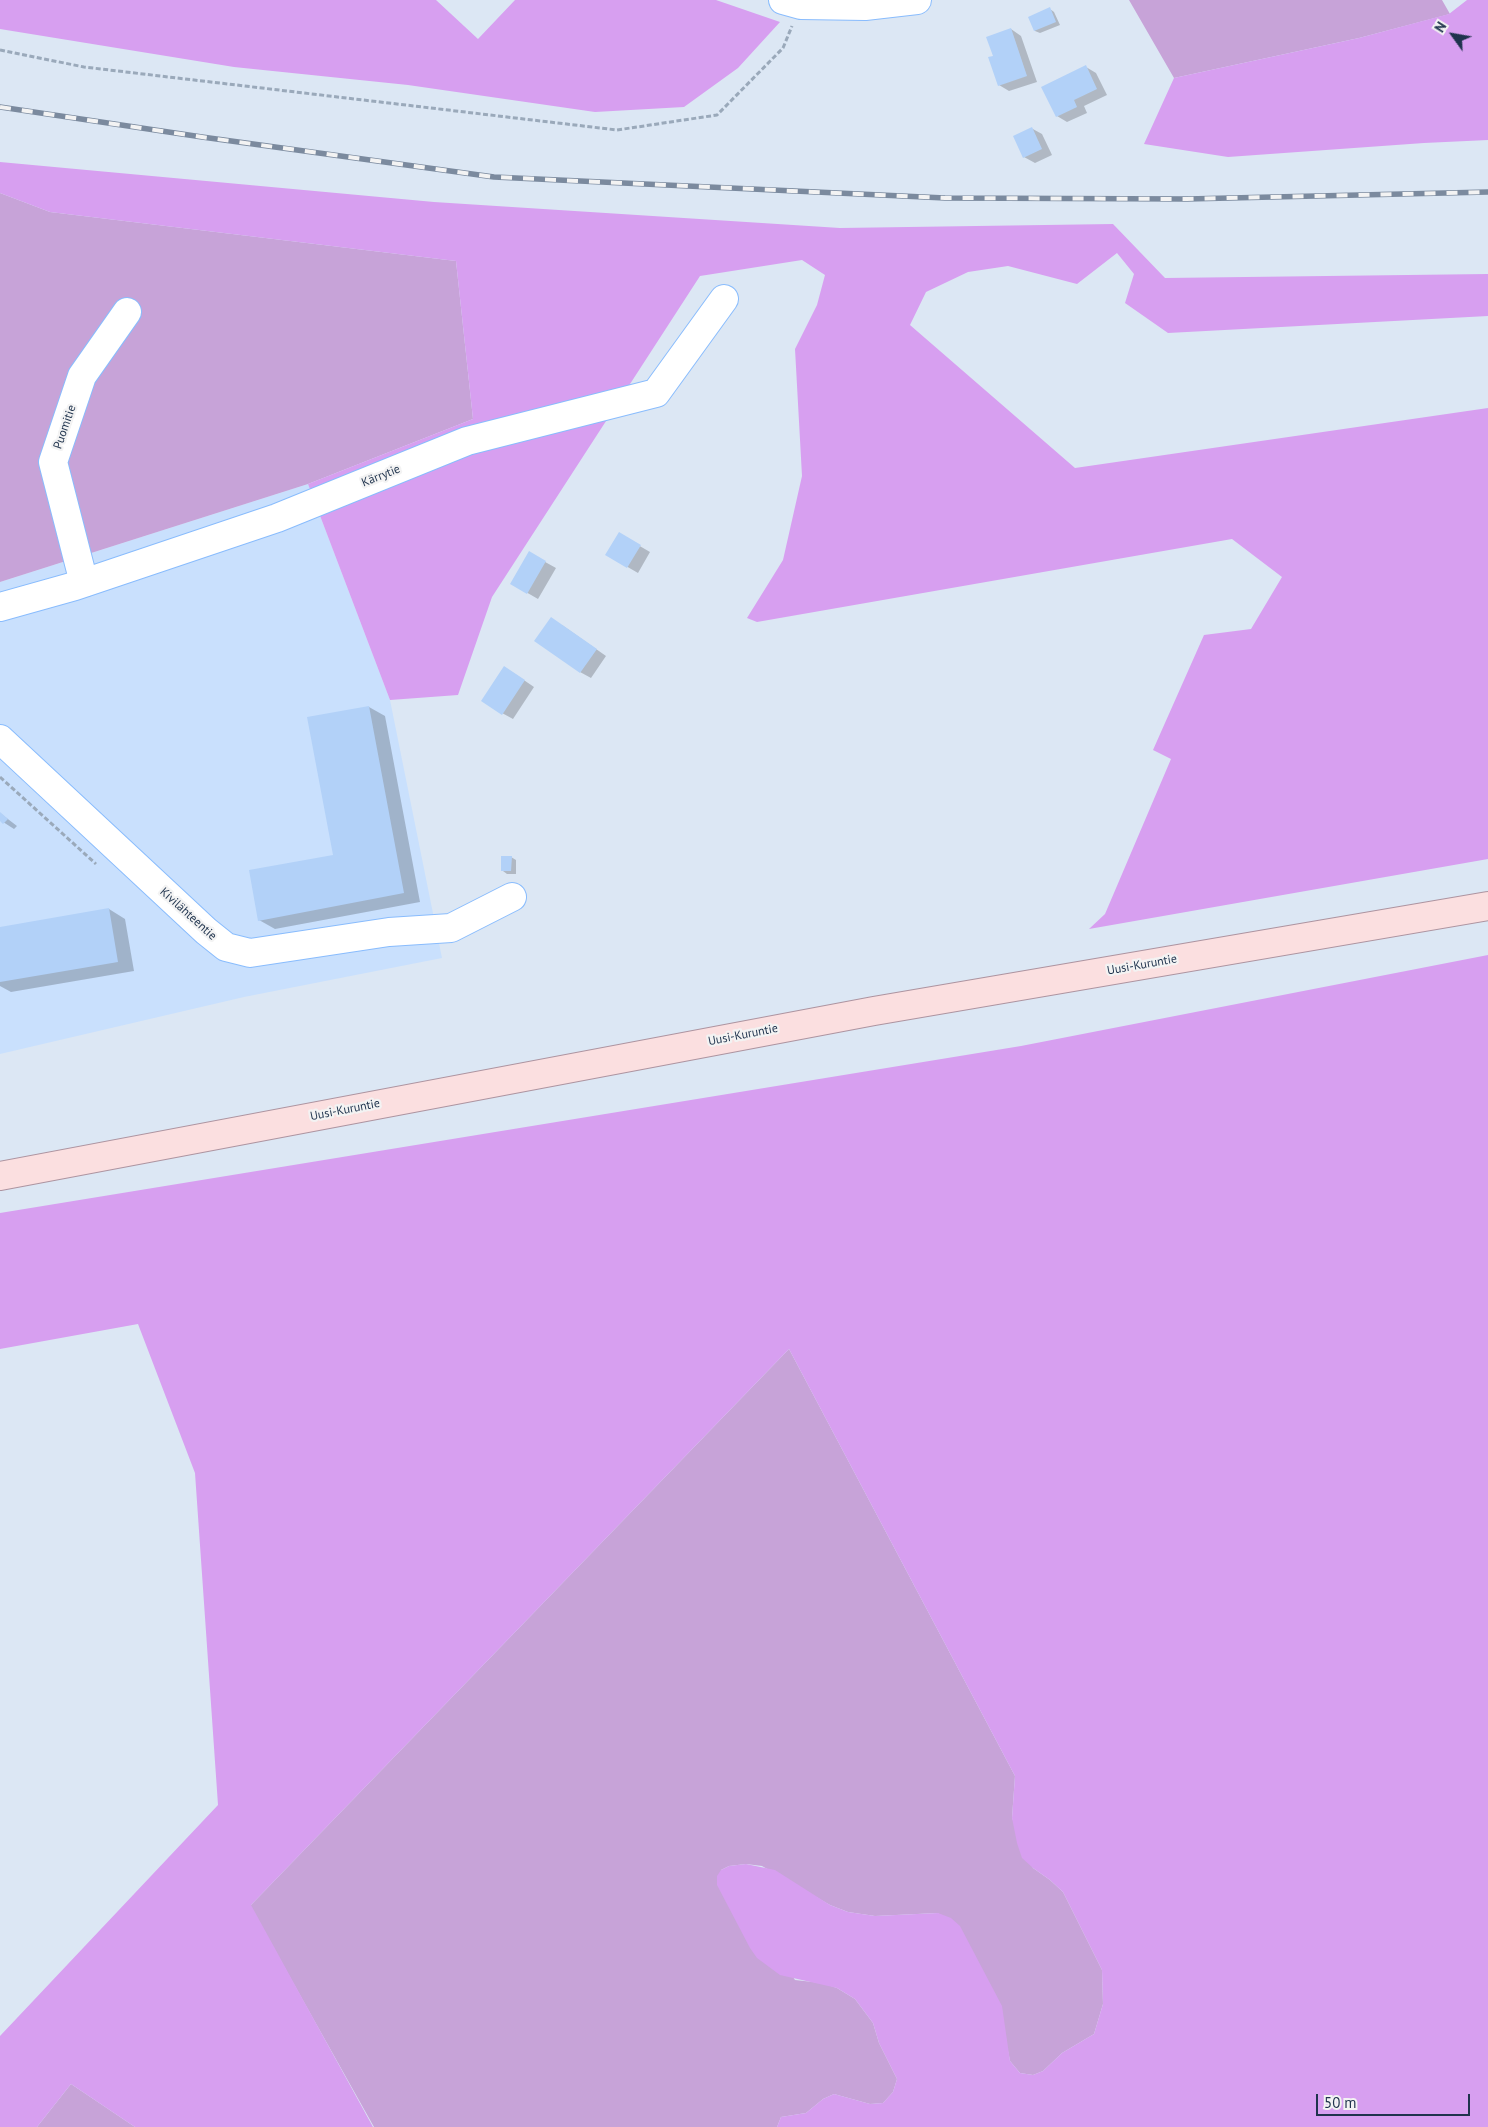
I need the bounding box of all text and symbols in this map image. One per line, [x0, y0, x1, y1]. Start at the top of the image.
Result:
north arrow [1428, 10, 1478, 60]
text: N [1430, 18, 1450, 36]
street label: Puomitie [51, 403, 79, 451]
street label: Kärrytie [360, 462, 402, 490]
street label: Kivilähteentie [157, 885, 219, 943]
street label: Uusi-Kuruntie [1106, 952, 1178, 978]
street label: Uusi-Kuruntie [707, 1021, 779, 1049]
street label: Uusi-Kuruntie [309, 1096, 381, 1124]
scale bar [1318, 2084, 1472, 2116]
text: 50 m [1324, 2093, 1357, 2112]

